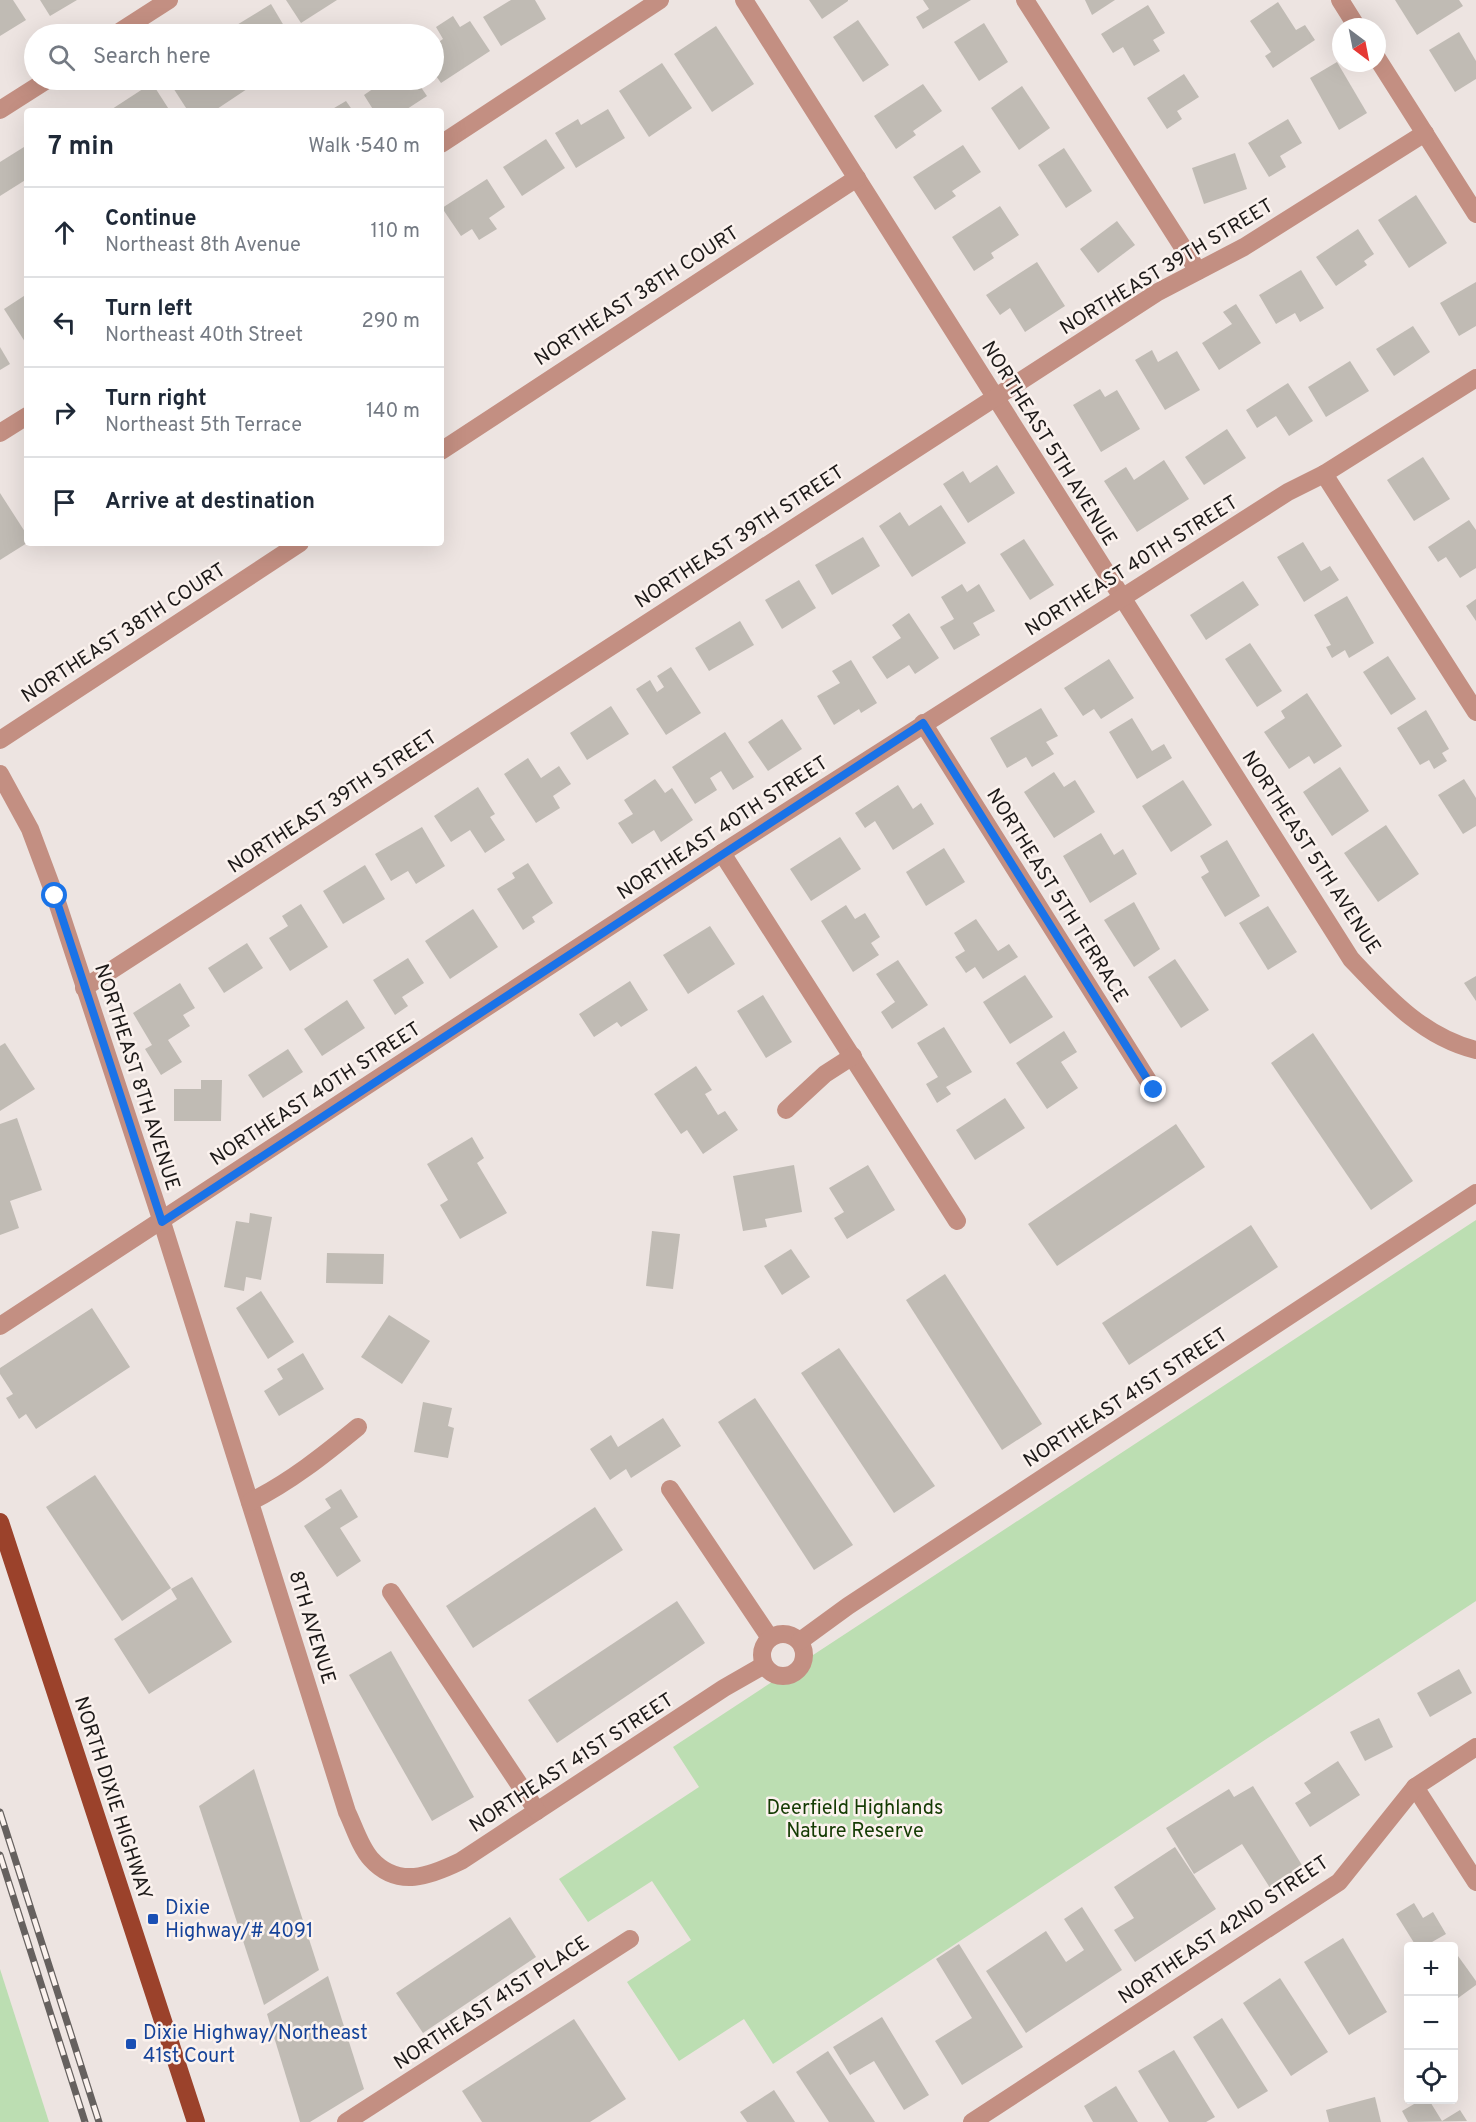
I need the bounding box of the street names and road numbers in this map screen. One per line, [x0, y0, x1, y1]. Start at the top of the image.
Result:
street label: NORTHEAST 39TH STREET [1055, 194, 1279, 342]
street label: NORTHEAST 38TH COURT [530, 221, 744, 373]
street label: NORTHEAST 5TH AVENUE [974, 337, 1122, 552]
street label: NORTHEAST 39TH STREET [630, 460, 850, 615]
street label: NORTHEAST 40TH STREET [1021, 490, 1243, 643]
street label: NORTHEAST 38TH COURT [17, 558, 231, 710]
street label: NORTHEAST 39TH STREET [223, 725, 443, 880]
street label: NORTHEAST 5TH AVENUE [1235, 747, 1386, 960]
street label: NORTHEAST 40TH STREET [613, 751, 833, 907]
street label: NORTHEAST 5TH TERRACE [980, 784, 1133, 1008]
street label: NORTHEAST 8TH AVENUE [87, 961, 185, 1194]
street label: NORTHEAST 40TH STREET [206, 1017, 426, 1173]
street label: NORTHEAST 41ST STREET [1019, 1323, 1233, 1474]
street label: 8TH AVENUE [282, 1568, 341, 1687]
street label: NORTHEAST 41ST STREET [465, 1688, 679, 1839]
street label: NORTH DIXIE HIGHWAY [67, 1694, 157, 1904]
street label: NORTHEAST 42ND STREET [1114, 1850, 1334, 2011]
street label: NORTHEAST 41ST PLACE [389, 1931, 595, 2077]

